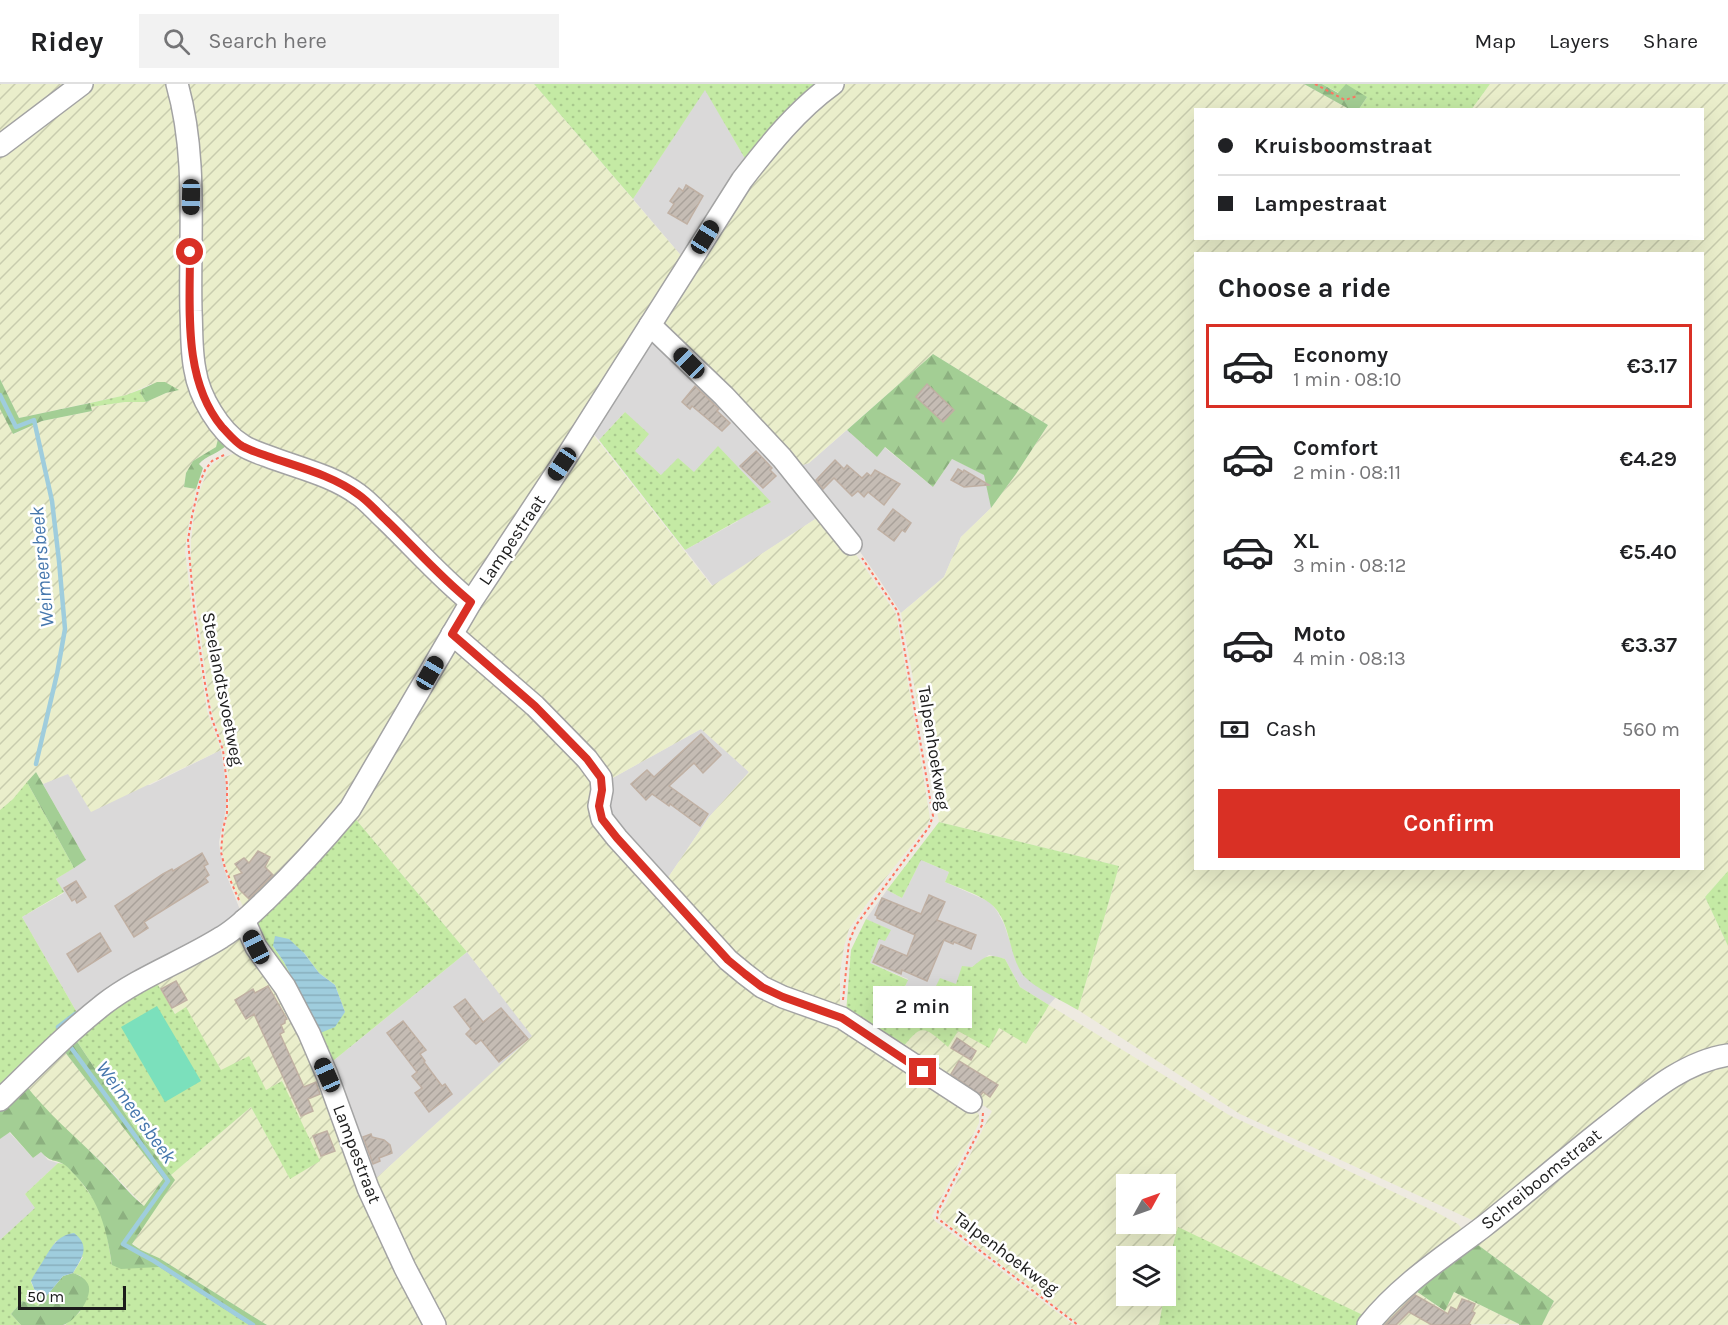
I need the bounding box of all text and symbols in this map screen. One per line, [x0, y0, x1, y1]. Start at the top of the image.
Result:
search box [139, 14, 559, 68]
text: Ridey [30, 25, 103, 58]
icon: search [160, 25, 193, 58]
text: Search here [208, 28, 327, 54]
text: Map [1474, 29, 1516, 53]
text: Layers [1549, 29, 1610, 53]
text: Share [1643, 29, 1698, 53]
text: Kruisboomstraat [1254, 133, 1432, 159]
car [182, 179, 200, 215]
text: Lampestraat [1254, 191, 1387, 217]
car [688, 217, 722, 257]
route start [176, 238, 203, 265]
text: Choose a ride [1218, 272, 1391, 304]
icon: car [1221, 339, 1275, 393]
text: Economy [1293, 342, 1388, 368]
car [670, 344, 708, 382]
text: €3.17 [1627, 353, 1677, 379]
text: 1 min · 08:10 [1293, 368, 1401, 391]
icon: car [1221, 432, 1275, 486]
text: Comfort [1293, 435, 1378, 461]
car [544, 444, 580, 484]
text: €4.29 [1619, 446, 1677, 472]
text: 2 min · 08:11 [1293, 461, 1401, 484]
street label: Lampestraat [474, 490, 550, 589]
water label: Weimeersbeek [25, 505, 59, 628]
icon: car [1221, 525, 1275, 579]
text: XL [1293, 528, 1319, 554]
text: €5.40 [1619, 539, 1677, 565]
text: 3 min · 08:12 [1293, 554, 1406, 577]
street label: Steelandtsvoetweg [197, 610, 249, 768]
icon: car [1221, 618, 1275, 672]
text: Moto [1293, 621, 1346, 647]
text: €3.37 [1621, 632, 1677, 658]
text: 4 min · 08:13 [1293, 647, 1406, 670]
car [413, 653, 447, 693]
street label: Talpenhoekweg [913, 684, 955, 812]
icon: cash [1218, 713, 1251, 746]
text: Cash [1266, 716, 1316, 742]
text: 560 m [1622, 718, 1680, 741]
button: Confirm [1218, 789, 1680, 858]
car [240, 927, 272, 967]
callout: 2 min [874, 985, 972, 1027]
text: 2 min [895, 995, 950, 1018]
car [311, 1055, 343, 1095]
water label: Weimeersbeek [91, 1056, 181, 1168]
route end [909, 1058, 936, 1085]
street label: Lampestraat [328, 1101, 386, 1207]
street label: Schreiboomstraat [1476, 1124, 1606, 1234]
north arrow [1116, 1174, 1176, 1234]
map controls [1116, 1174, 1176, 1306]
street label: Talpenhoekweg [949, 1206, 1063, 1300]
button: layers [1116, 1246, 1176, 1306]
scale bar [18, 1283, 126, 1310]
text: 50 m [27, 1287, 64, 1306]

